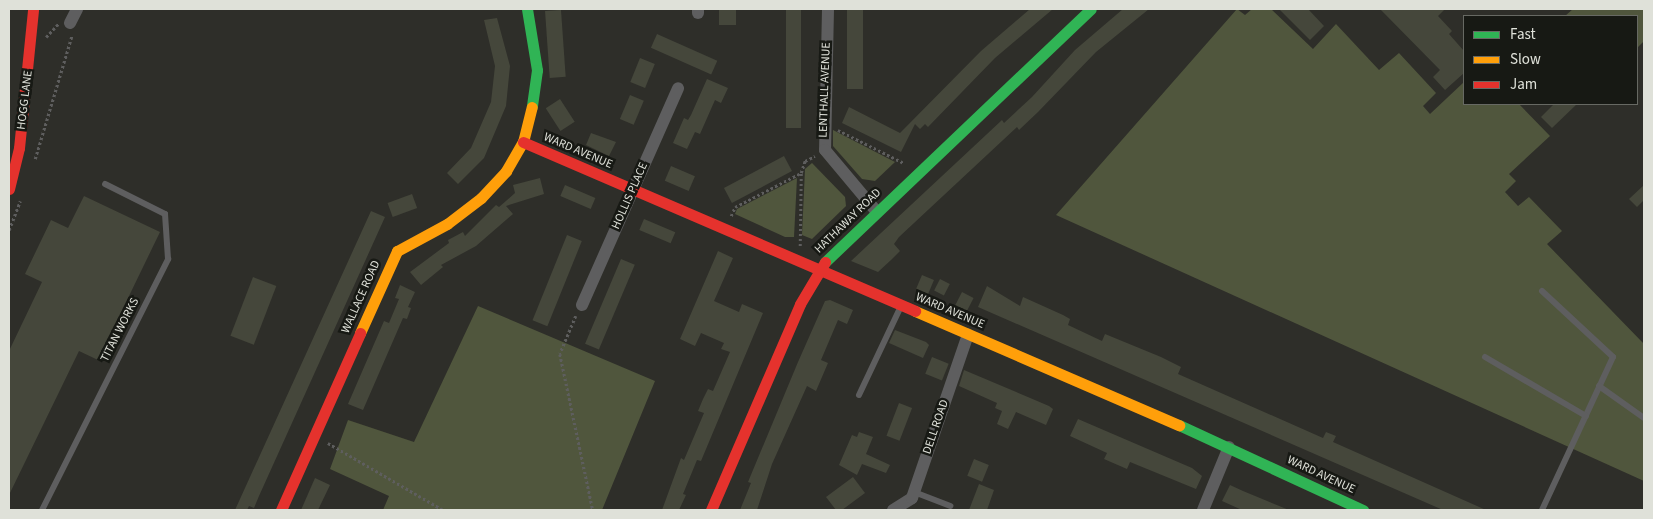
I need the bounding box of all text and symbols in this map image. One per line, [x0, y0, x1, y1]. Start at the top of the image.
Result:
legend [1463, 15, 1638, 105]
text: Fast [1510, 24, 1536, 45]
street label: LENTHALL AVENUE [816, 42, 834, 138]
text: Slow [1510, 49, 1541, 70]
street label: HOGG LANE [14, 70, 36, 130]
text: Jam [1510, 74, 1537, 95]
street label: WARD AVENUE [541, 130, 615, 172]
street label: HOLLIS PLACE [609, 160, 651, 232]
street label: HATHAWAY ROAD [812, 186, 884, 256]
street label: WALLACE ROAD [339, 258, 383, 336]
street label: WARD AVENUE [913, 290, 987, 332]
street label: TITAN WORKS [98, 296, 142, 364]
street label: DELL ROAD [920, 398, 952, 456]
street label: WARD AVENUE [1285, 453, 1357, 497]

